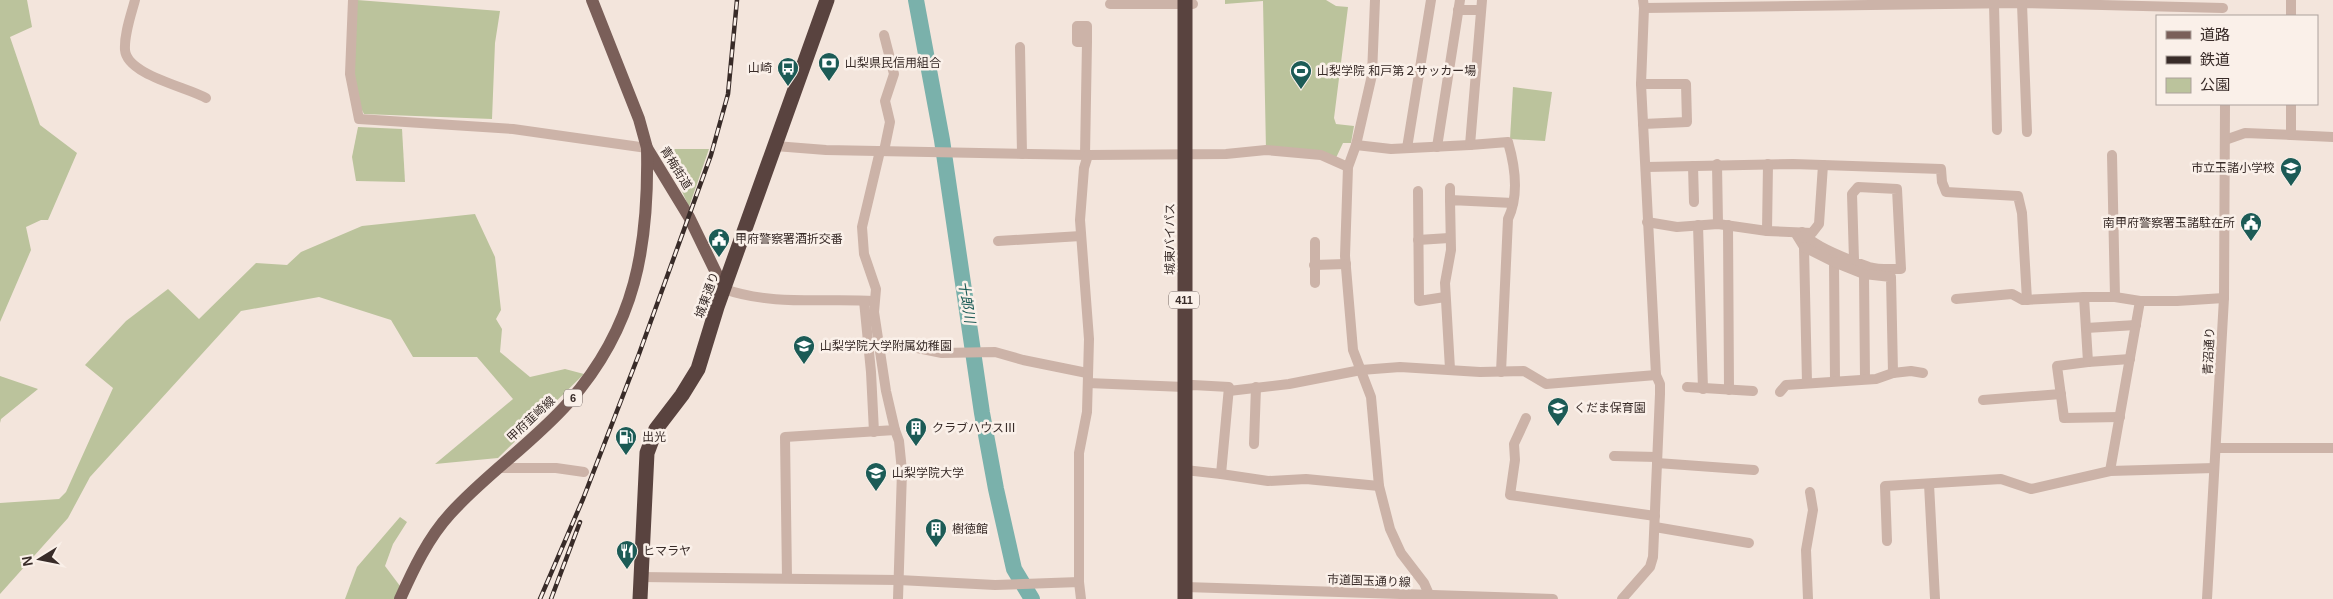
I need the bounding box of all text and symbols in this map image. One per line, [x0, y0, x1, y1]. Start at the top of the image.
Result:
legend [2156, 15, 2318, 105]
text: 道路 [2200, 26, 2230, 43]
bank icon: 山梨県民信用組合 [817, 51, 841, 82]
text: 鉄道 [2200, 51, 2230, 68]
bus stop icon: 山崎 [776, 56, 800, 87]
place label: 山梨県民信用組合 [845, 56, 941, 70]
sports icon: 山梨学院 和戸第２サッカー場 [1289, 59, 1313, 90]
place label: 山崎 [748, 61, 772, 75]
place label: 山梨学院 和戸第２サッカー場 [1317, 64, 1476, 78]
text: 公園 [2200, 76, 2230, 93]
street label: 青梅街道 [657, 144, 695, 192]
school or university icon: 市立玉諸小学校 [2279, 156, 2303, 187]
place label: 市立玉諸小学校 [2191, 161, 2275, 175]
street label: 城東バイパス [1163, 203, 1177, 275]
public building icon: 南甲府警察署玉諸駐在所 [2239, 211, 2263, 242]
place label: 南甲府警察署玉諸駐在所 [2103, 216, 2235, 230]
public building icon: 甲府警察署酒折交番 [707, 227, 731, 258]
place label: 甲府警察署酒折交番 [735, 232, 843, 246]
street label: 城東通り [692, 270, 722, 320]
water label: 十郎川 [956, 280, 978, 326]
road number: 411 [1169, 292, 1199, 308]
street label: 青沼通り [2201, 327, 2217, 375]
school or university icon: 山梨学院大学附属幼稚園 [792, 334, 816, 365]
place label: 山梨学院大学附属幼稚園 [820, 339, 952, 353]
road number: 6 [564, 389, 582, 406]
street label: 甲府韮崎線 [504, 393, 558, 445]
school or university icon: くだま保育園 [1546, 396, 1570, 427]
place label: くだま保育園 [1574, 401, 1646, 415]
building icon: クラブハウスⅢ [904, 416, 928, 447]
place label: クラブハウスⅢ [932, 421, 1016, 435]
fuel station icon: 出光 [614, 425, 638, 456]
place label: 出光 [642, 430, 666, 444]
school or university icon: 山梨学院大学 [864, 461, 888, 492]
place label: 山梨学院大学 [892, 466, 964, 480]
building icon: 樹徳館 [924, 517, 948, 548]
place label: 樹徳館 [952, 522, 988, 536]
north arrow [15, 534, 65, 584]
restaurant icon: ヒマラヤ [615, 539, 639, 570]
place label: ヒマラヤ [643, 544, 691, 558]
text: N [18, 555, 36, 568]
street label: 市道国玉通り線 [1327, 573, 1411, 589]

